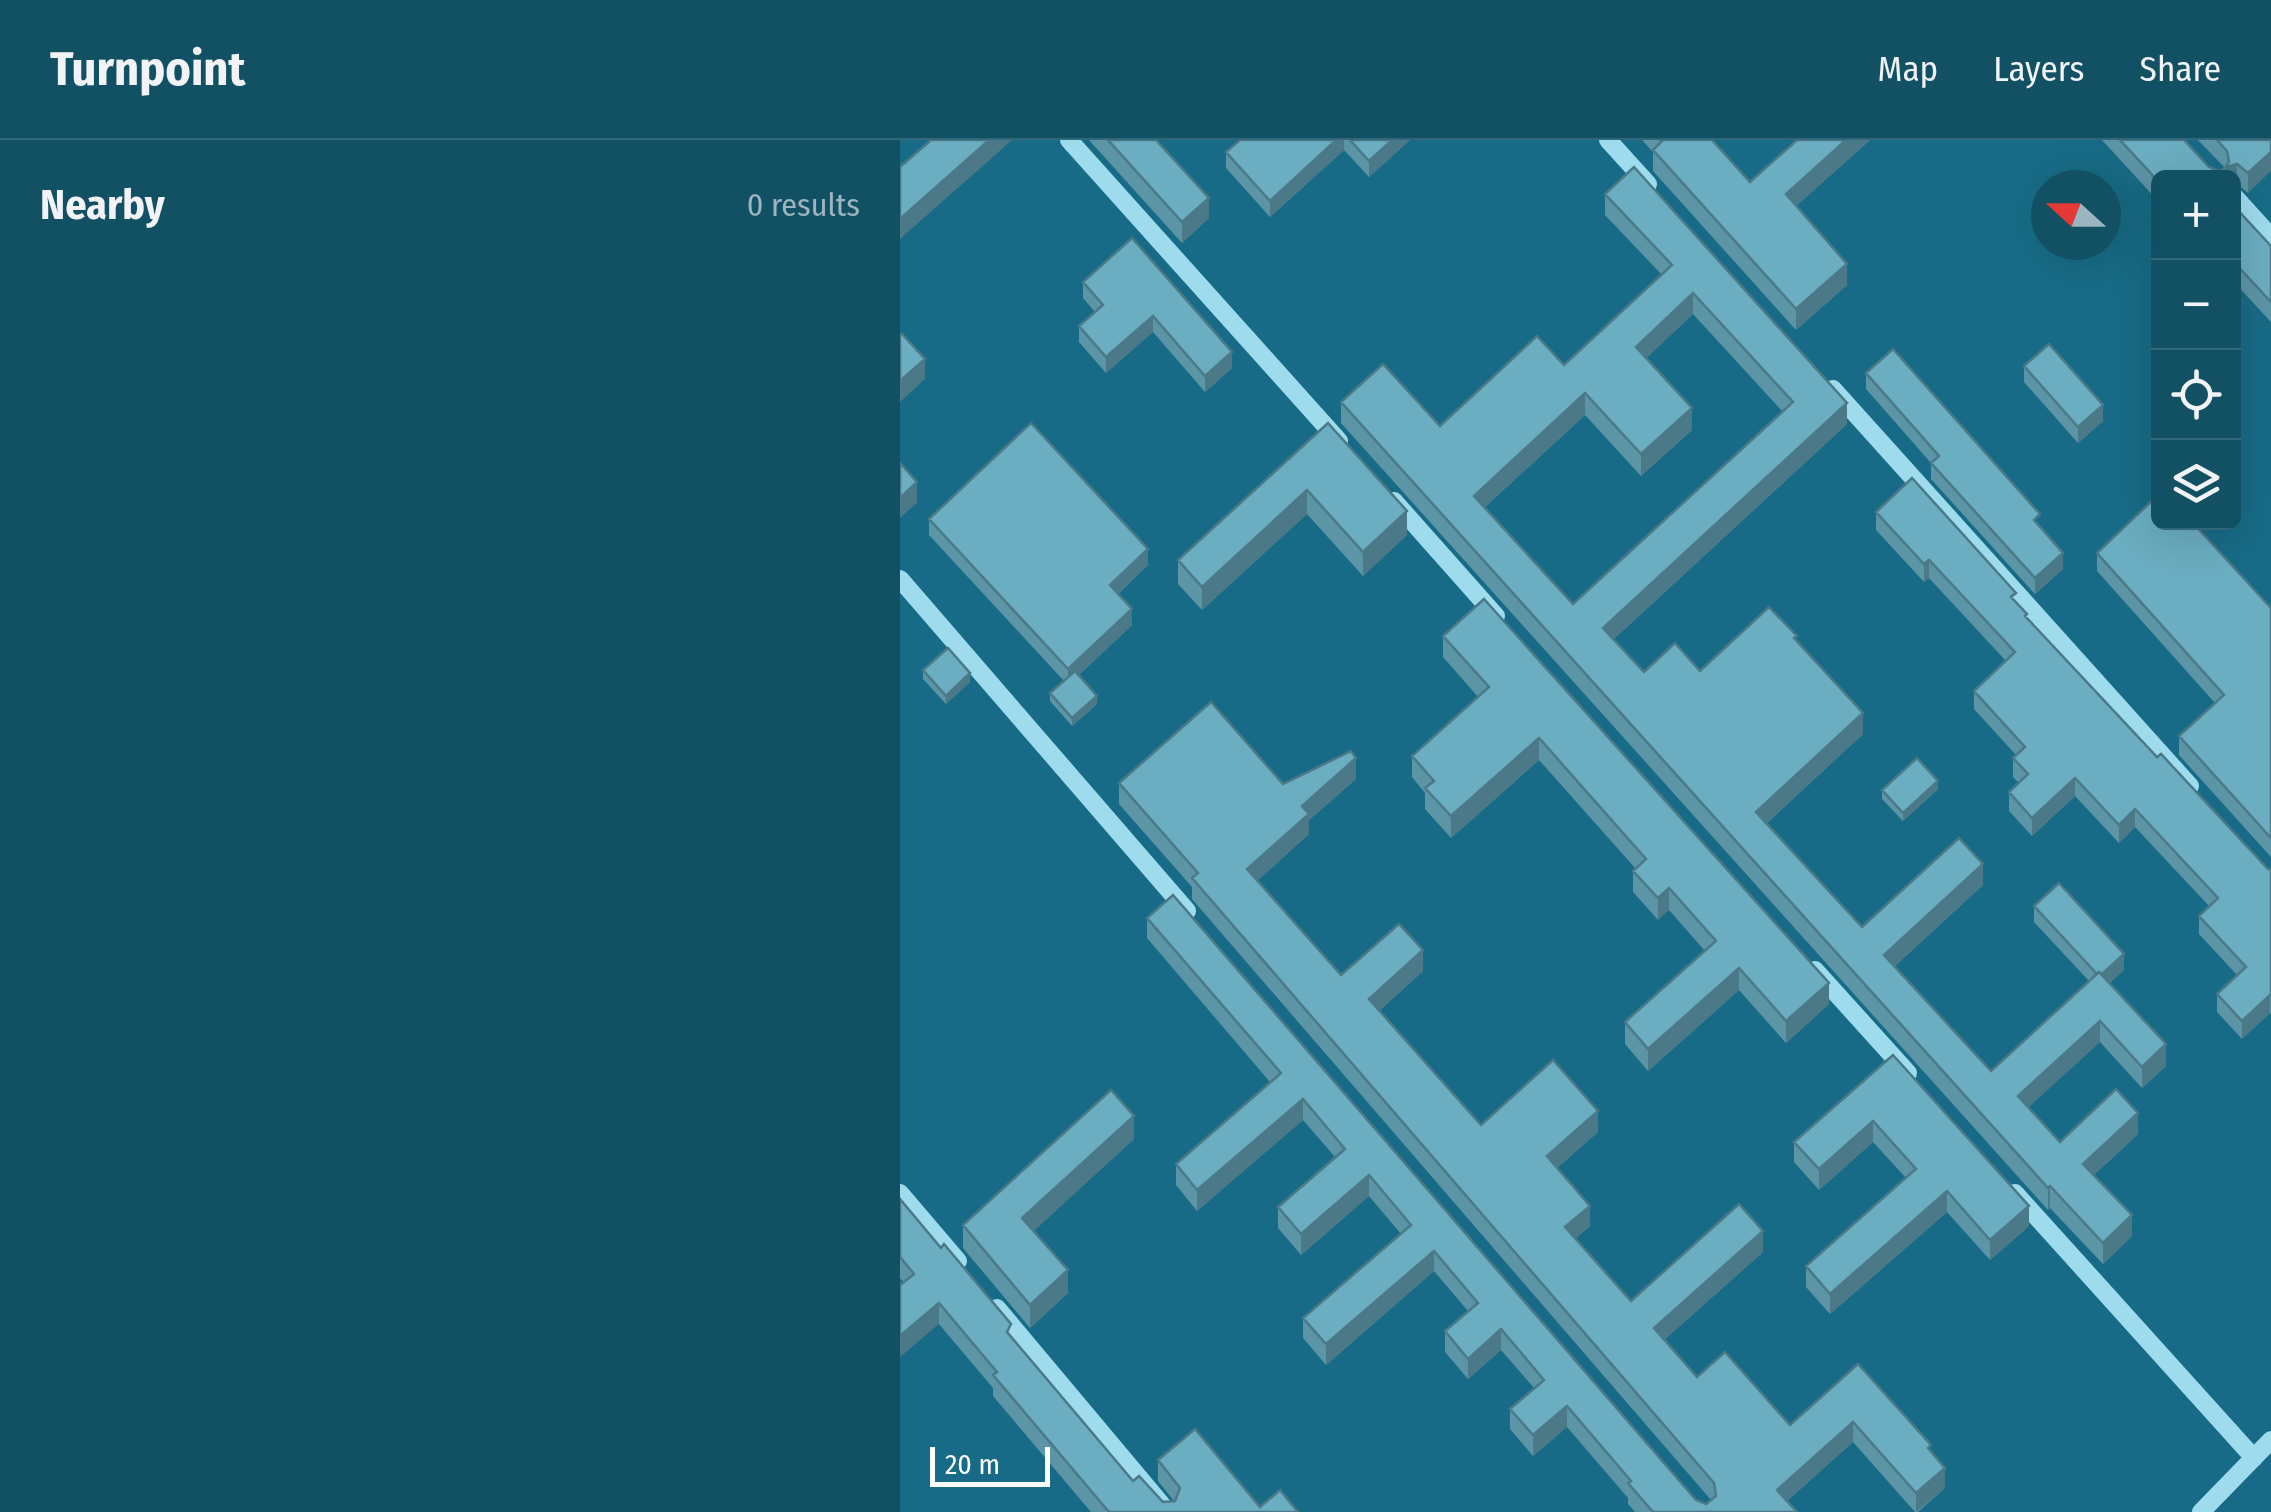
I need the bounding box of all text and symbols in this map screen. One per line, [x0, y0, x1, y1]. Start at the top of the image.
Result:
text: Turnpoint [50, 40, 245, 98]
text: Map [1878, 48, 1938, 90]
text: Layers [1993, 48, 2085, 90]
text: Share [2140, 48, 2221, 90]
north arrow [2031, 170, 2121, 260]
map controls [2151, 170, 2241, 530]
button: + [2151, 170, 2241, 260]
text: Nearby [40, 180, 165, 230]
text: 0 results [747, 186, 860, 224]
button: − [2151, 260, 2241, 350]
button: locate [2151, 350, 2241, 440]
button: layers [2151, 440, 2241, 530]
scale bar [930, 1442, 1050, 1486]
text: 20 m [945, 1448, 1000, 1481]

